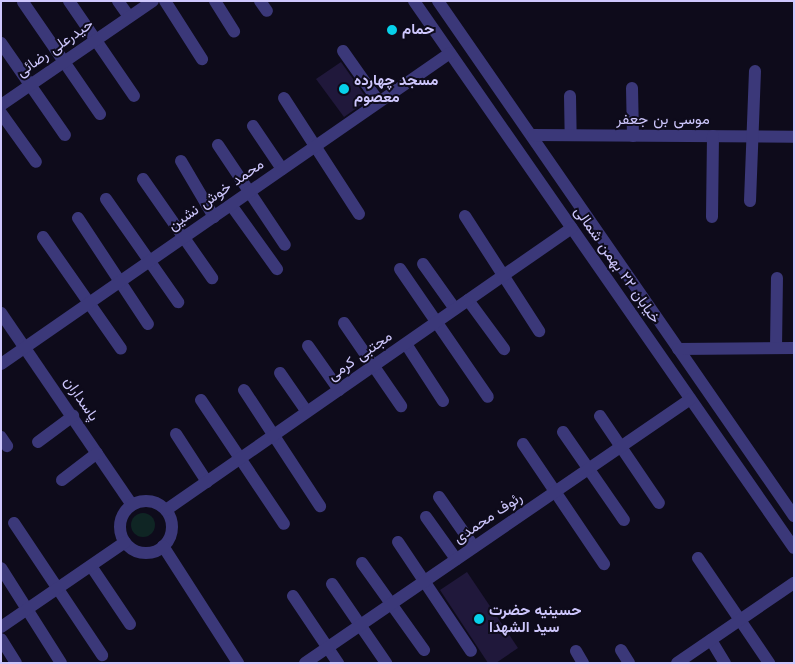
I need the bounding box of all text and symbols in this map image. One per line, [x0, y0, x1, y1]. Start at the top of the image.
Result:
street label: حیدرعلی رضائی [13, 15, 97, 81]
place label: حمام [402, 21, 434, 39]
marker: حمام [386, 24, 398, 36]
place label: مسجد چهارده معصوم [354, 71, 438, 106]
marker: مسجد چهارده معصوم [338, 83, 350, 95]
street label: موسی بن جعفر [616, 111, 710, 129]
street label: محمد خوش نشین [164, 155, 268, 235]
street label: خیابان ۲۲ بهمن شمالی [570, 203, 664, 327]
street label: مجتبی کرمی [324, 327, 396, 385]
street label: پاسداران [60, 373, 102, 425]
street label: رئوف محمدی [450, 488, 526, 548]
place label: حسینیه حضرت سید الشهدا [489, 601, 581, 636]
marker: حسینیه حضرت سید الشهدا [473, 613, 485, 625]

